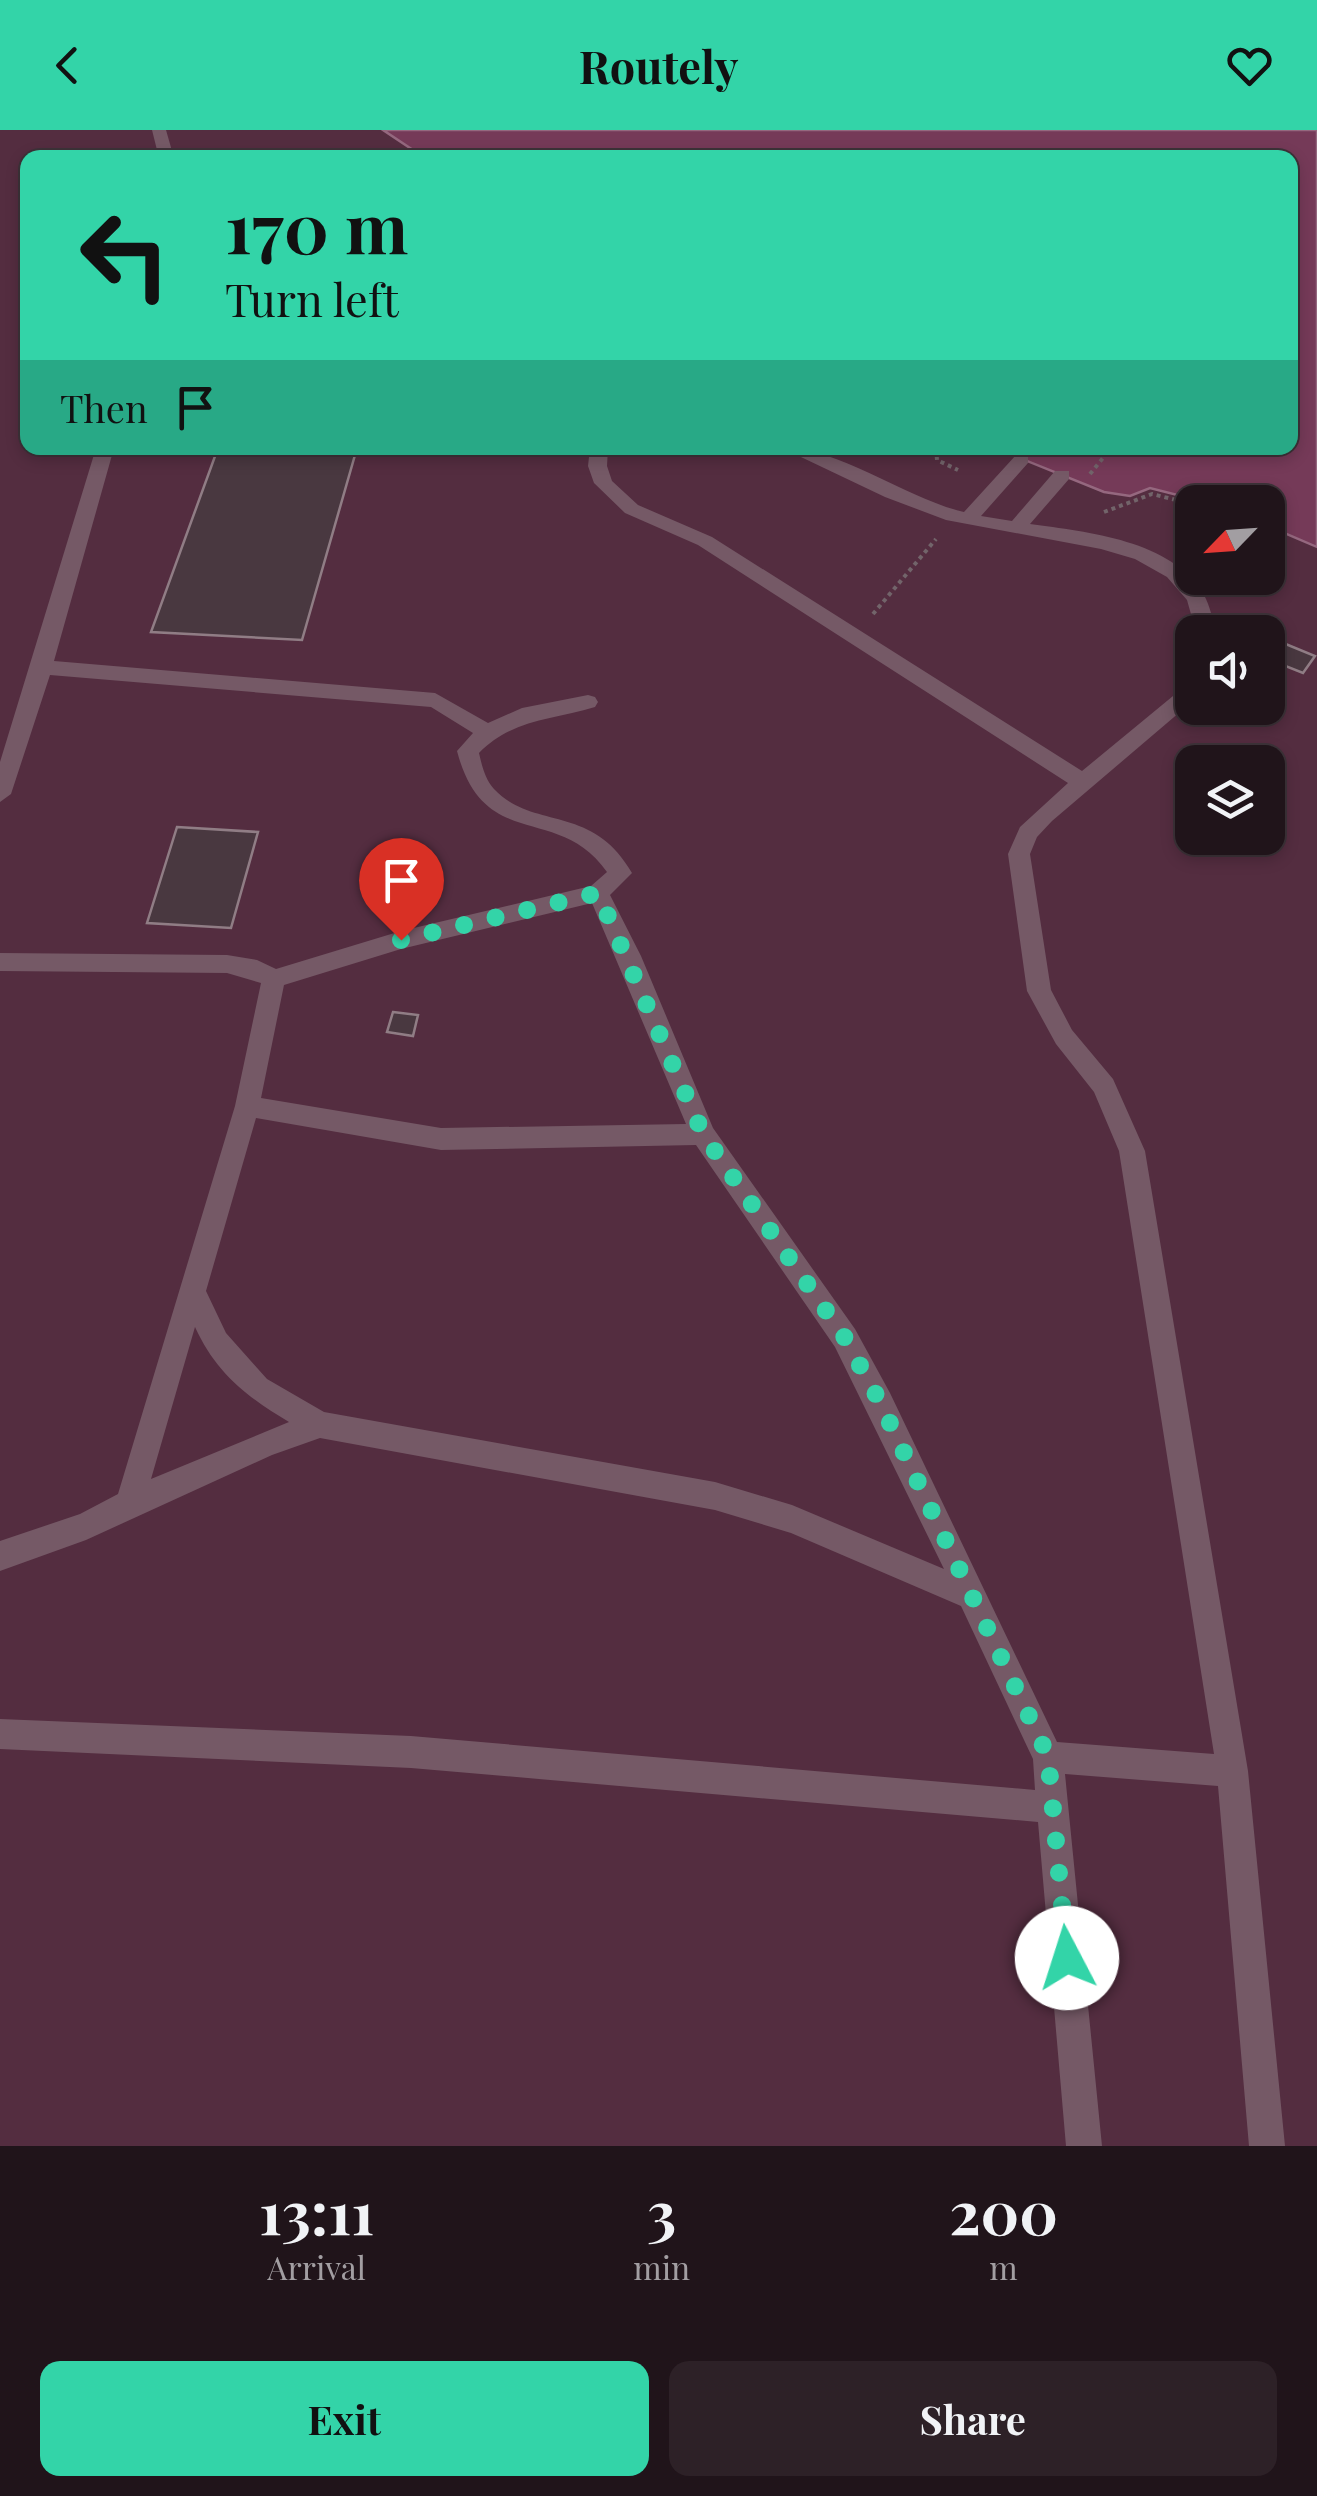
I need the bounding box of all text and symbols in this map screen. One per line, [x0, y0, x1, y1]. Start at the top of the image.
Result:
text: Routely [579, 35, 738, 95]
icon: back [40, 38, 95, 93]
icon: heart [1222, 38, 1277, 93]
text: 170 m [225, 178, 408, 272]
icon: left [60, 190, 190, 320]
text: Turn left [225, 268, 399, 328]
icon: arrive [168, 380, 223, 435]
text: Then [60, 382, 148, 433]
north arrow [1175, 485, 1285, 595]
map controls [1175, 485, 1285, 855]
button: sound [1175, 615, 1285, 725]
button: layers [1175, 745, 1285, 855]
pin [359, 838, 444, 941]
icon: arrive [374, 853, 429, 908]
position arrow [1015, 1906, 1119, 2010]
text: 13:11 [259, 2170, 374, 2250]
text: 3 [647, 2170, 676, 2250]
text: 200 [949, 2170, 1058, 2250]
text: Arrival [267, 2245, 366, 2288]
text: min [633, 2245, 690, 2288]
text: m [989, 2245, 1018, 2288]
button: Exit [40, 2361, 649, 2476]
button: Share [669, 2361, 1277, 2476]

